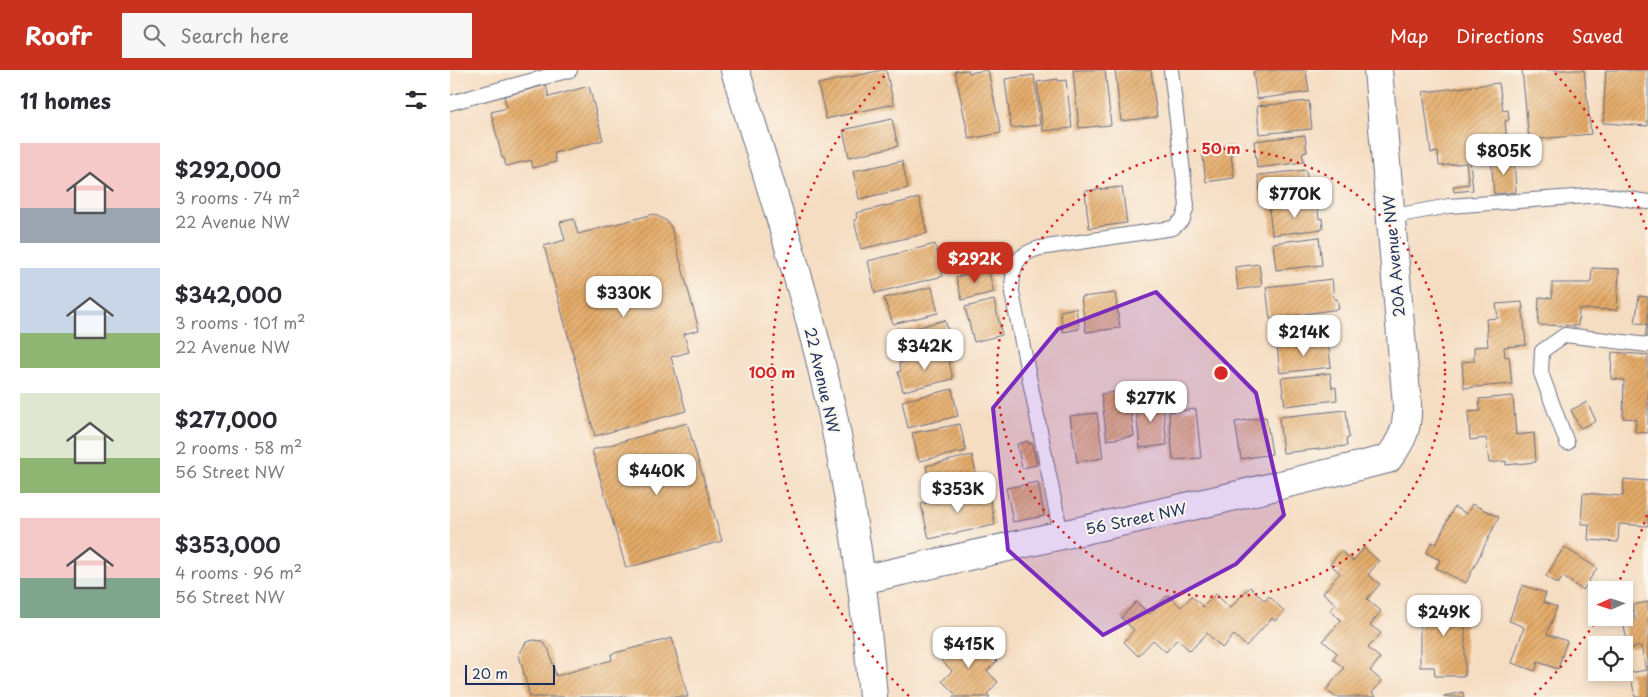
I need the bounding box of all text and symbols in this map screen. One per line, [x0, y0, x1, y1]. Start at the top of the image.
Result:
search box [122, 13, 472, 58]
text: Roofr [25, 17, 92, 53]
icon: search [140, 21, 168, 49]
text: Search here [180, 21, 289, 49]
text: Map [1390, 22, 1428, 49]
text: Directions [1456, 22, 1544, 49]
text: Saved [1572, 22, 1623, 49]
text: 11 homes [20, 84, 111, 116]
icon: filters [402, 86, 430, 114]
pin: $805K [1469, 134, 1539, 176]
text: 50 m [1202, 136, 1240, 159]
text: $805K [1477, 138, 1531, 162]
text: $292,000 [175, 153, 281, 185]
icon: home [60, 163, 120, 223]
pin: $770K [1260, 176, 1330, 219]
text: $770K [1269, 181, 1321, 205]
text: 3 rooms · 74 m² [175, 185, 300, 209]
street label: 20A Avenue NW [1376, 194, 1410, 318]
text: 22 Avenue NW [175, 209, 290, 233]
pin: $292K [940, 242, 1010, 284]
text: $292K [948, 246, 1002, 270]
pin: $330K [589, 276, 659, 318]
text: $342,000 [175, 278, 282, 310]
text: $330K [597, 280, 651, 304]
icon: home [60, 288, 120, 348]
text: 3 rooms · 101 m² [175, 310, 306, 334]
pin: $214K [1269, 314, 1339, 357]
text: $214K [1278, 319, 1330, 343]
street label: 22 Avenue NW [800, 325, 846, 436]
pin: $342K [890, 328, 960, 371]
text: $342K [898, 333, 952, 357]
text: 22 Avenue NW [175, 334, 290, 358]
text: 100 m [749, 360, 795, 383]
centre of rings [1212, 364, 1230, 382]
pin: $277K [1116, 380, 1186, 423]
text: $277K [1126, 385, 1176, 409]
text: $277,000 [175, 403, 277, 435]
icon: home [60, 413, 120, 473]
text: 2 rooms · 58 m² [175, 435, 302, 459]
pin: $440K [622, 454, 692, 496]
text: $440K [629, 458, 685, 482]
text: 56 Street NW [175, 459, 285, 483]
pin: $353K [923, 472, 993, 514]
text: $353K [932, 476, 984, 500]
street label: 56 Street NW [1083, 496, 1189, 540]
text: $353,000 [175, 528, 281, 560]
icon: home [60, 538, 120, 598]
text: 4 rooms · 96 m² [175, 560, 302, 584]
north arrow [1588, 581, 1632, 626]
map controls [1588, 581, 1633, 681]
text: 56 Street NW [175, 584, 285, 608]
pin: $249K [1409, 594, 1479, 637]
text: $249K [1418, 599, 1470, 623]
pin: $415K [934, 626, 1004, 669]
text: $415K [944, 631, 994, 655]
button: locate [1588, 636, 1633, 681]
scale bar [465, 662, 555, 685]
text: 20 m [472, 663, 508, 684]

